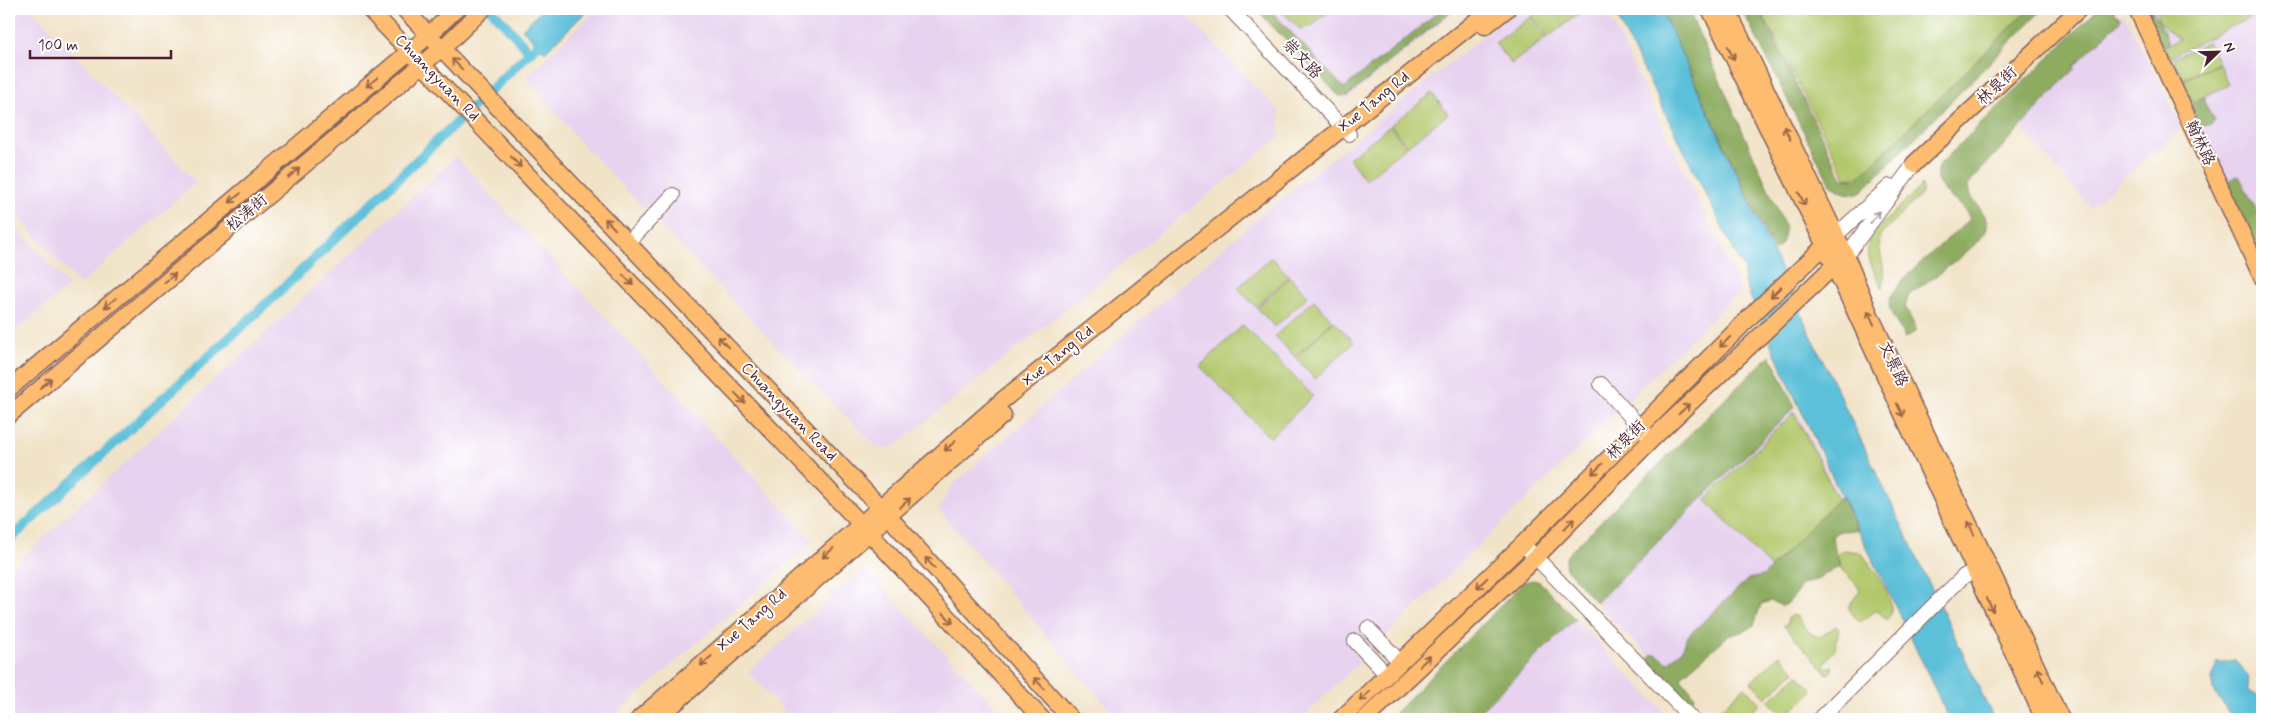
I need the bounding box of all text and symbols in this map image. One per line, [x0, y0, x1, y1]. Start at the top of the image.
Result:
scale bar [30, 28, 171, 60]
north arrow [2194, 28, 2244, 78]
street label: Chuangyuan Rd [390, 30, 484, 126]
street label: 崇文路 [1278, 34, 1326, 84]
text: 100 m [38, 36, 78, 56]
text: N [2219, 40, 2239, 55]
one-way arrow [1727, 45, 1737, 60]
one-way arrow [451, 58, 463, 70]
street label: 林泉街 [1972, 62, 2022, 110]
street label: Xue Tang Rd [1334, 67, 1415, 138]
one-way arrow [366, 76, 379, 88]
street label: 翰林路 [2180, 117, 2220, 169]
one-way arrow [1782, 125, 1792, 140]
one-way arrow [510, 155, 522, 168]
one-way arrow [287, 168, 300, 179]
street label: 松涛街 [222, 190, 272, 236]
one-way arrow [1798, 191, 1807, 206]
one-way arrow [228, 193, 241, 204]
one-way arrow [1870, 210, 1880, 224]
one-way arrow [605, 219, 617, 231]
one-way arrow [163, 273, 176, 284]
one-way arrow [622, 273, 634, 286]
one-way arrow [1770, 286, 1783, 298]
one-way arrow [104, 297, 117, 309]
one-way arrow [1866, 311, 1876, 326]
street label: Xue Tang Rd [1018, 321, 1099, 392]
one-way arrow [716, 336, 729, 348]
one-way arrow [1719, 336, 1731, 348]
street label: 文景路 [1873, 338, 1913, 390]
street label: Chuangyuan Road [736, 358, 842, 466]
one-way arrow [39, 378, 52, 389]
one-way arrow [734, 391, 746, 404]
one-way arrow [1895, 402, 1905, 417]
one-way arrow [1678, 403, 1690, 415]
street label: 林泉街 [1602, 416, 1650, 464]
one-way arrow [943, 441, 956, 452]
one-way arrow [1591, 463, 1604, 475]
one-way arrow [898, 497, 911, 509]
one-way arrow [1563, 517, 1575, 530]
one-way arrow [1965, 521, 1975, 536]
one-way arrow [821, 548, 834, 559]
one-way arrow [924, 556, 935, 569]
one-way arrow [1476, 577, 1488, 589]
street label: Xue Tang Rd [713, 584, 792, 657]
one-way arrow [1986, 597, 1995, 612]
one-way arrow [942, 611, 954, 624]
one-way arrow [699, 655, 712, 667]
one-way arrow [1419, 655, 1431, 667]
one-way arrow [2035, 668, 2044, 683]
one-way arrow [1033, 677, 1044, 690]
one-way arrow [1358, 690, 1371, 702]

